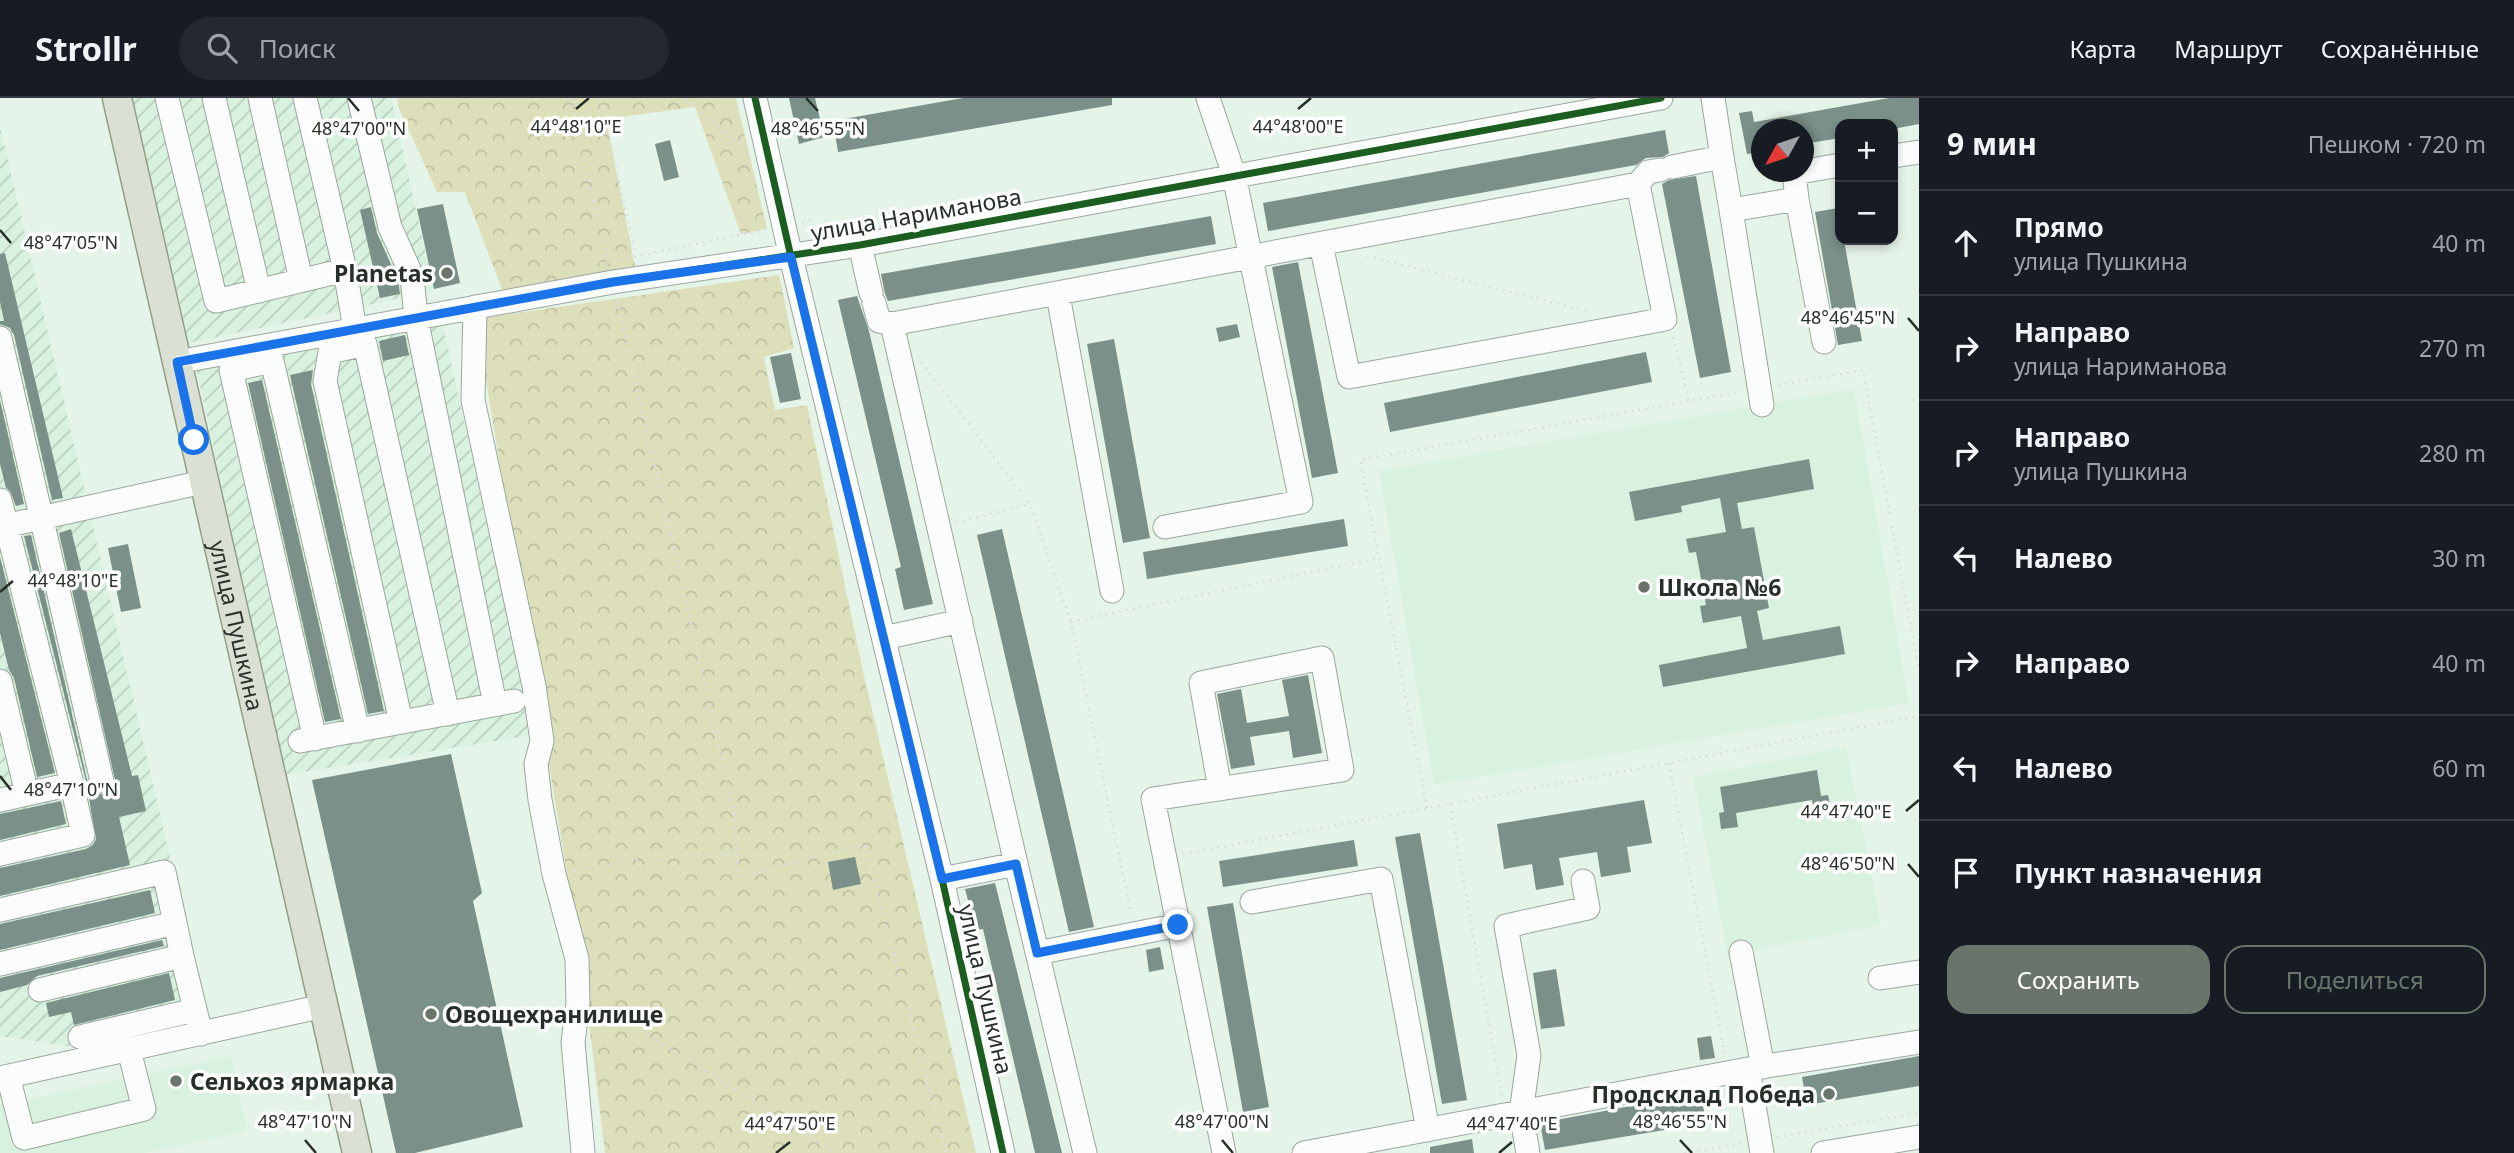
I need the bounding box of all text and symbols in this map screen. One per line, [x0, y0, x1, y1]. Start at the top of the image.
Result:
search box [179, 17, 669, 80]
text: Strollr [35, 26, 137, 71]
icon: search [203, 29, 241, 67]
text: Поиск [259, 30, 336, 66]
text: Карта [2069, 32, 2136, 65]
text: Маршрут [2174, 32, 2283, 65]
text: Сохранённые [2321, 32, 2479, 65]
text: 44°48'10"E [531, 114, 621, 138]
text: 44°48'00"E [1253, 114, 1343, 138]
text: 48°47'00"N [312, 116, 406, 140]
text: 48°46'55"N [771, 116, 865, 140]
north arrow [1751, 119, 1814, 182]
map controls [1835, 119, 1898, 245]
button: + [1835, 119, 1898, 182]
text: 9 мин [1947, 123, 2037, 164]
text: Пешком · 720 m [2308, 128, 2486, 160]
street label: улица Нариманова [808, 180, 1024, 248]
button: − [1835, 182, 1898, 245]
text: Прямо [2014, 209, 2104, 245]
icon: ahead [1947, 224, 1985, 262]
text: 40 m [2432, 227, 2486, 259]
text: 48°47'05"N [24, 230, 118, 254]
text: улица Пушкина [2014, 245, 2188, 277]
place label: Planetas [334, 257, 433, 289]
marker: Planetas [439, 265, 455, 281]
text: 48°46'45"N [1801, 305, 1895, 329]
text: Направо [2014, 314, 2130, 350]
icon: right [1947, 329, 1985, 367]
text: 270 m [2419, 332, 2486, 364]
text: улица Нариманова [2014, 350, 2227, 382]
text: Направо [2014, 419, 2130, 455]
route start [178, 424, 209, 455]
icon: right [1947, 434, 1985, 472]
text: 280 m [2419, 437, 2486, 469]
text: улица Пушкина [2014, 455, 2188, 487]
street label: улица Пушкина [202, 537, 272, 714]
icon: left [1947, 539, 1985, 577]
text: Налево [2014, 540, 2113, 576]
text: 30 m [2432, 542, 2486, 574]
text: 44°48'10"E [28, 568, 118, 592]
place label: Школа №6 [1658, 571, 1781, 603]
marker: Школа №6 [1636, 579, 1652, 595]
icon: right [1947, 644, 1985, 682]
text: Направо [2014, 645, 2130, 681]
text: 40 m [2432, 647, 2486, 679]
icon: left [1947, 749, 1985, 787]
text: Налево [2014, 750, 2113, 786]
text: 60 m [2432, 752, 2486, 784]
text: 48°47'10"N [24, 777, 118, 801]
text: 44°47'40"E [1801, 799, 1891, 823]
text: 48°46'50"N [1801, 851, 1895, 875]
icon: arrive [1947, 854, 1985, 892]
text: Пункт назначения [2014, 855, 2262, 891]
street label: улица Пушкина [951, 901, 1021, 1077]
route end [1162, 909, 1193, 940]
button: Сохранить [1947, 945, 2210, 1014]
button: Поделиться [2224, 945, 2486, 1014]
place label: Овощехранилище [445, 998, 663, 1030]
marker: Овощехранилище [423, 1006, 439, 1022]
place label: Сельхоз ярмарка [190, 1065, 394, 1097]
marker: Сельхоз ярмарка [168, 1073, 184, 1089]
place label: Продсклад Победа [1592, 1078, 1815, 1110]
marker: Продсклад Победа [1821, 1086, 1837, 1102]
text: 48°47'10"N [258, 1109, 352, 1133]
text: 48°47'00"N [1175, 1109, 1269, 1133]
text: 48°46'55"N [1633, 1109, 1727, 1133]
text: 44°47'50"E [745, 1111, 835, 1135]
text: 44°47'40"E [1467, 1111, 1557, 1135]

